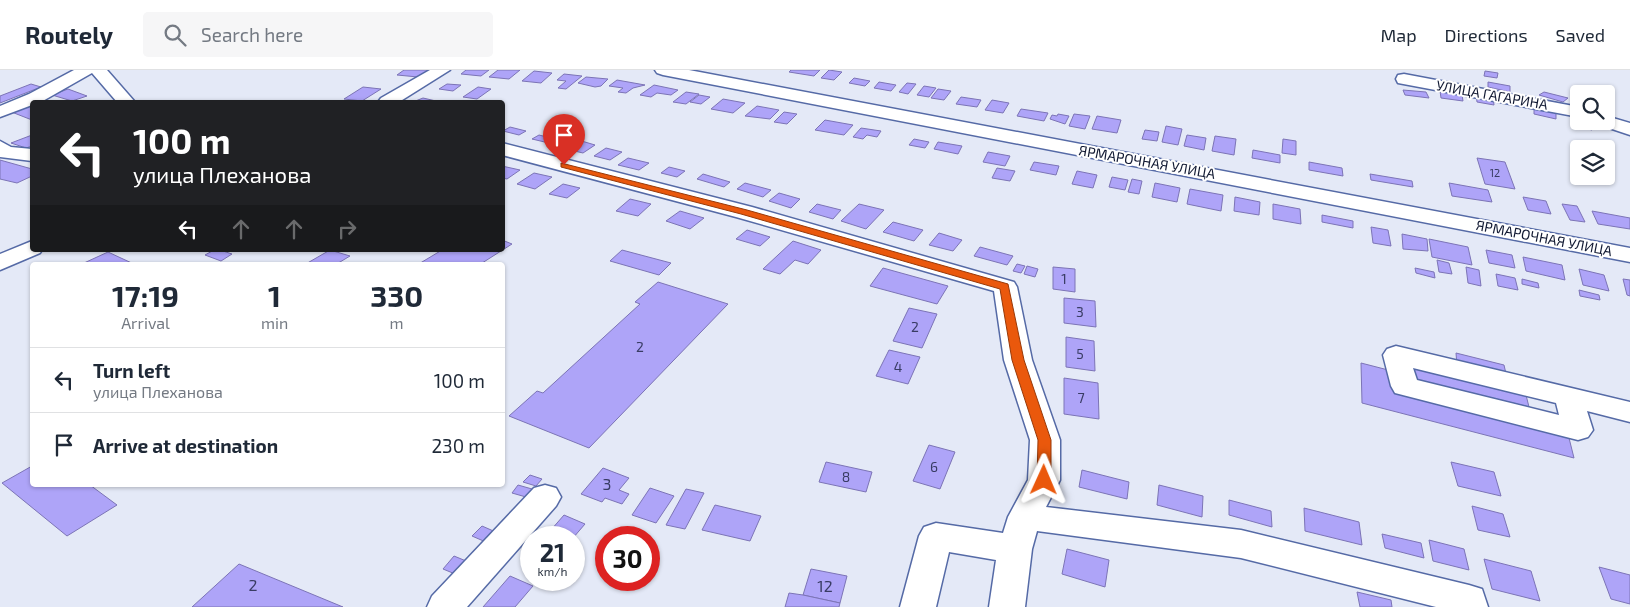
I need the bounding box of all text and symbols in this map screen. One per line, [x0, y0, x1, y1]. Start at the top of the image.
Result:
search box [143, 12, 493, 57]
text: Routely [25, 20, 113, 49]
icon: search [161, 21, 189, 49]
text: Search here [201, 23, 303, 46]
text: Map [1380, 24, 1417, 46]
text: Directions [1445, 24, 1528, 46]
text: Saved [1556, 24, 1605, 46]
street label: УЛИЦА ГАГАРИНА [1435, 76, 1550, 113]
map controls [1570, 85, 1615, 185]
button: search [1570, 85, 1615, 130]
pin [543, 114, 585, 165]
text: 100 m [133, 119, 231, 161]
icon: left [50, 120, 115, 185]
icon: arrive [550, 121, 578, 149]
button: layers [1570, 140, 1615, 185]
street label: ЯРМАРОЧНАЯ УЛИЦА [1077, 141, 1217, 182]
text: улица Плеханова [133, 161, 312, 187]
house number: 12 [1490, 166, 1500, 179]
icon: left [174, 215, 202, 243]
icon: ahead [227, 215, 255, 243]
icon: ahead [280, 215, 308, 243]
icon: right [333, 215, 361, 243]
street label: ЯРМАРОЧНАЯ УЛИЦА [1475, 216, 1614, 259]
house number: 1 [1061, 270, 1067, 287]
text: 17:19 [112, 277, 179, 313]
text: 1 [268, 277, 281, 313]
text: 330 [370, 277, 423, 313]
house number: 3 [1076, 303, 1084, 320]
text: Arrival [121, 313, 170, 332]
text: min [261, 313, 288, 332]
text: m [390, 313, 404, 332]
house number: 2 [911, 318, 919, 335]
house number: 2 [636, 338, 644, 355]
house number: 5 [1076, 345, 1084, 362]
house number: 4 [894, 358, 902, 375]
text: Turn left [93, 359, 170, 382]
icon: left [50, 366, 78, 394]
text: 100 m [434, 369, 485, 392]
text: улица Плеханова [93, 382, 223, 401]
house number: 7 [1077, 389, 1085, 406]
icon: arrive [50, 431, 78, 459]
text: Arrive at destination [93, 434, 278, 457]
text: 230 m [431, 434, 485, 457]
position arrow [1017, 453, 1069, 505]
house number: 6 [930, 458, 938, 475]
house number: 8 [842, 468, 850, 485]
house number: 3 [603, 474, 611, 493]
speed limit sign: 30 [595, 526, 660, 591]
text: 21 [540, 537, 565, 567]
text: km/h [538, 564, 567, 578]
house number: 2 [249, 575, 258, 594]
house number: 12 [817, 576, 833, 595]

